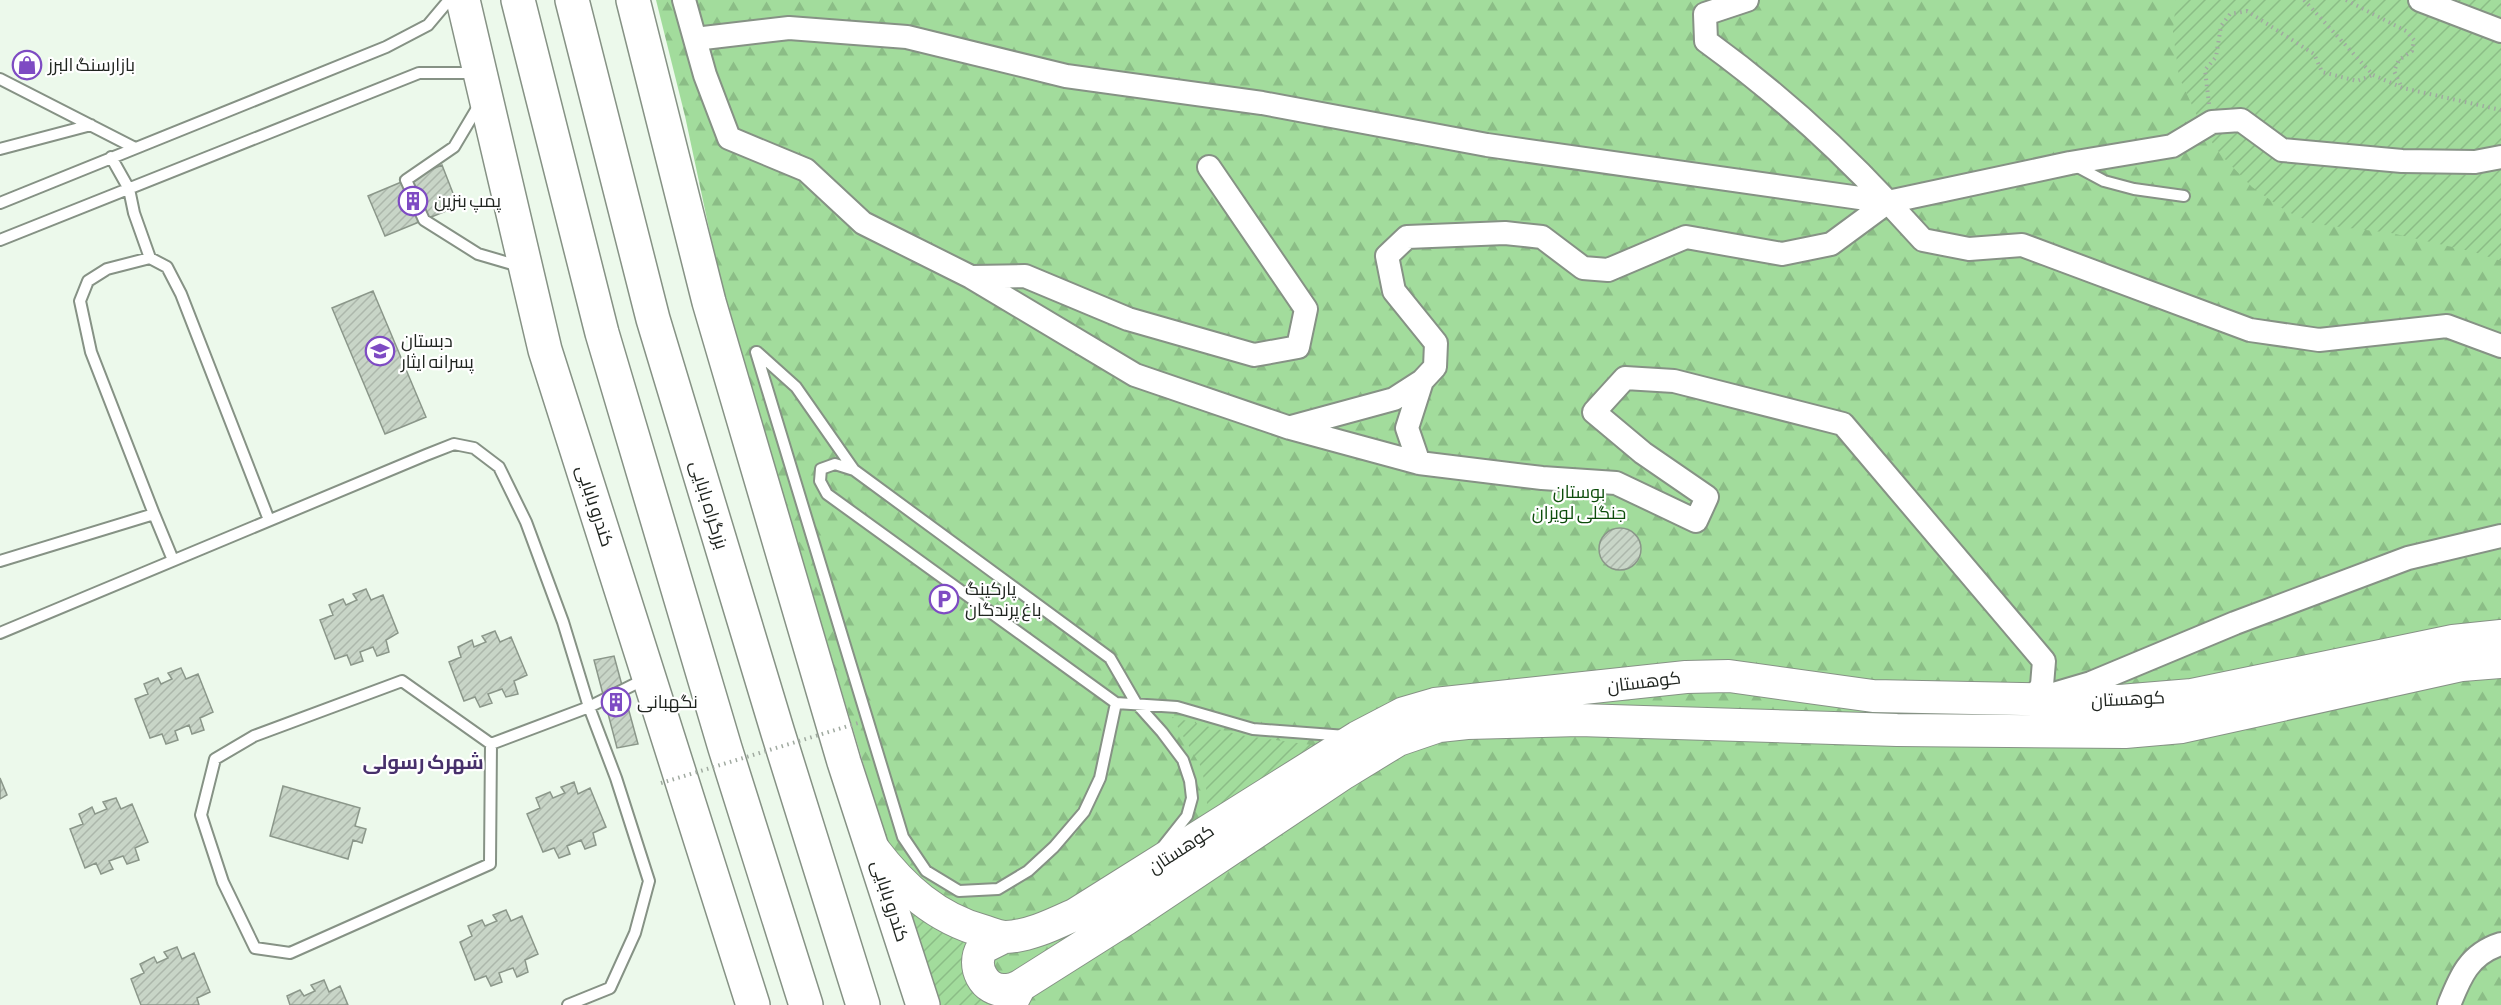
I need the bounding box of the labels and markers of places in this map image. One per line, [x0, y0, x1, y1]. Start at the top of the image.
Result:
shop icon: بازارسنگ البرز [11, 49, 43, 81]
place label: بازارسنگ البرز [47, 54, 135, 76]
building icon: پمپ بنزین [397, 185, 429, 217]
place label: پمپ بنزین [434, 190, 501, 213]
place label: دبستان پسرانه ایثار [400, 330, 474, 374]
school or university icon: دبستان پسرانه ایثار [364, 335, 396, 367]
place label: پارکینگ باغ پرندگان [965, 578, 1042, 622]
parking icon: پارکینگ باغ پرندگان [928, 583, 960, 615]
building icon: نگهبانی [600, 686, 632, 718]
place label: نگهبانی [637, 691, 698, 713]

